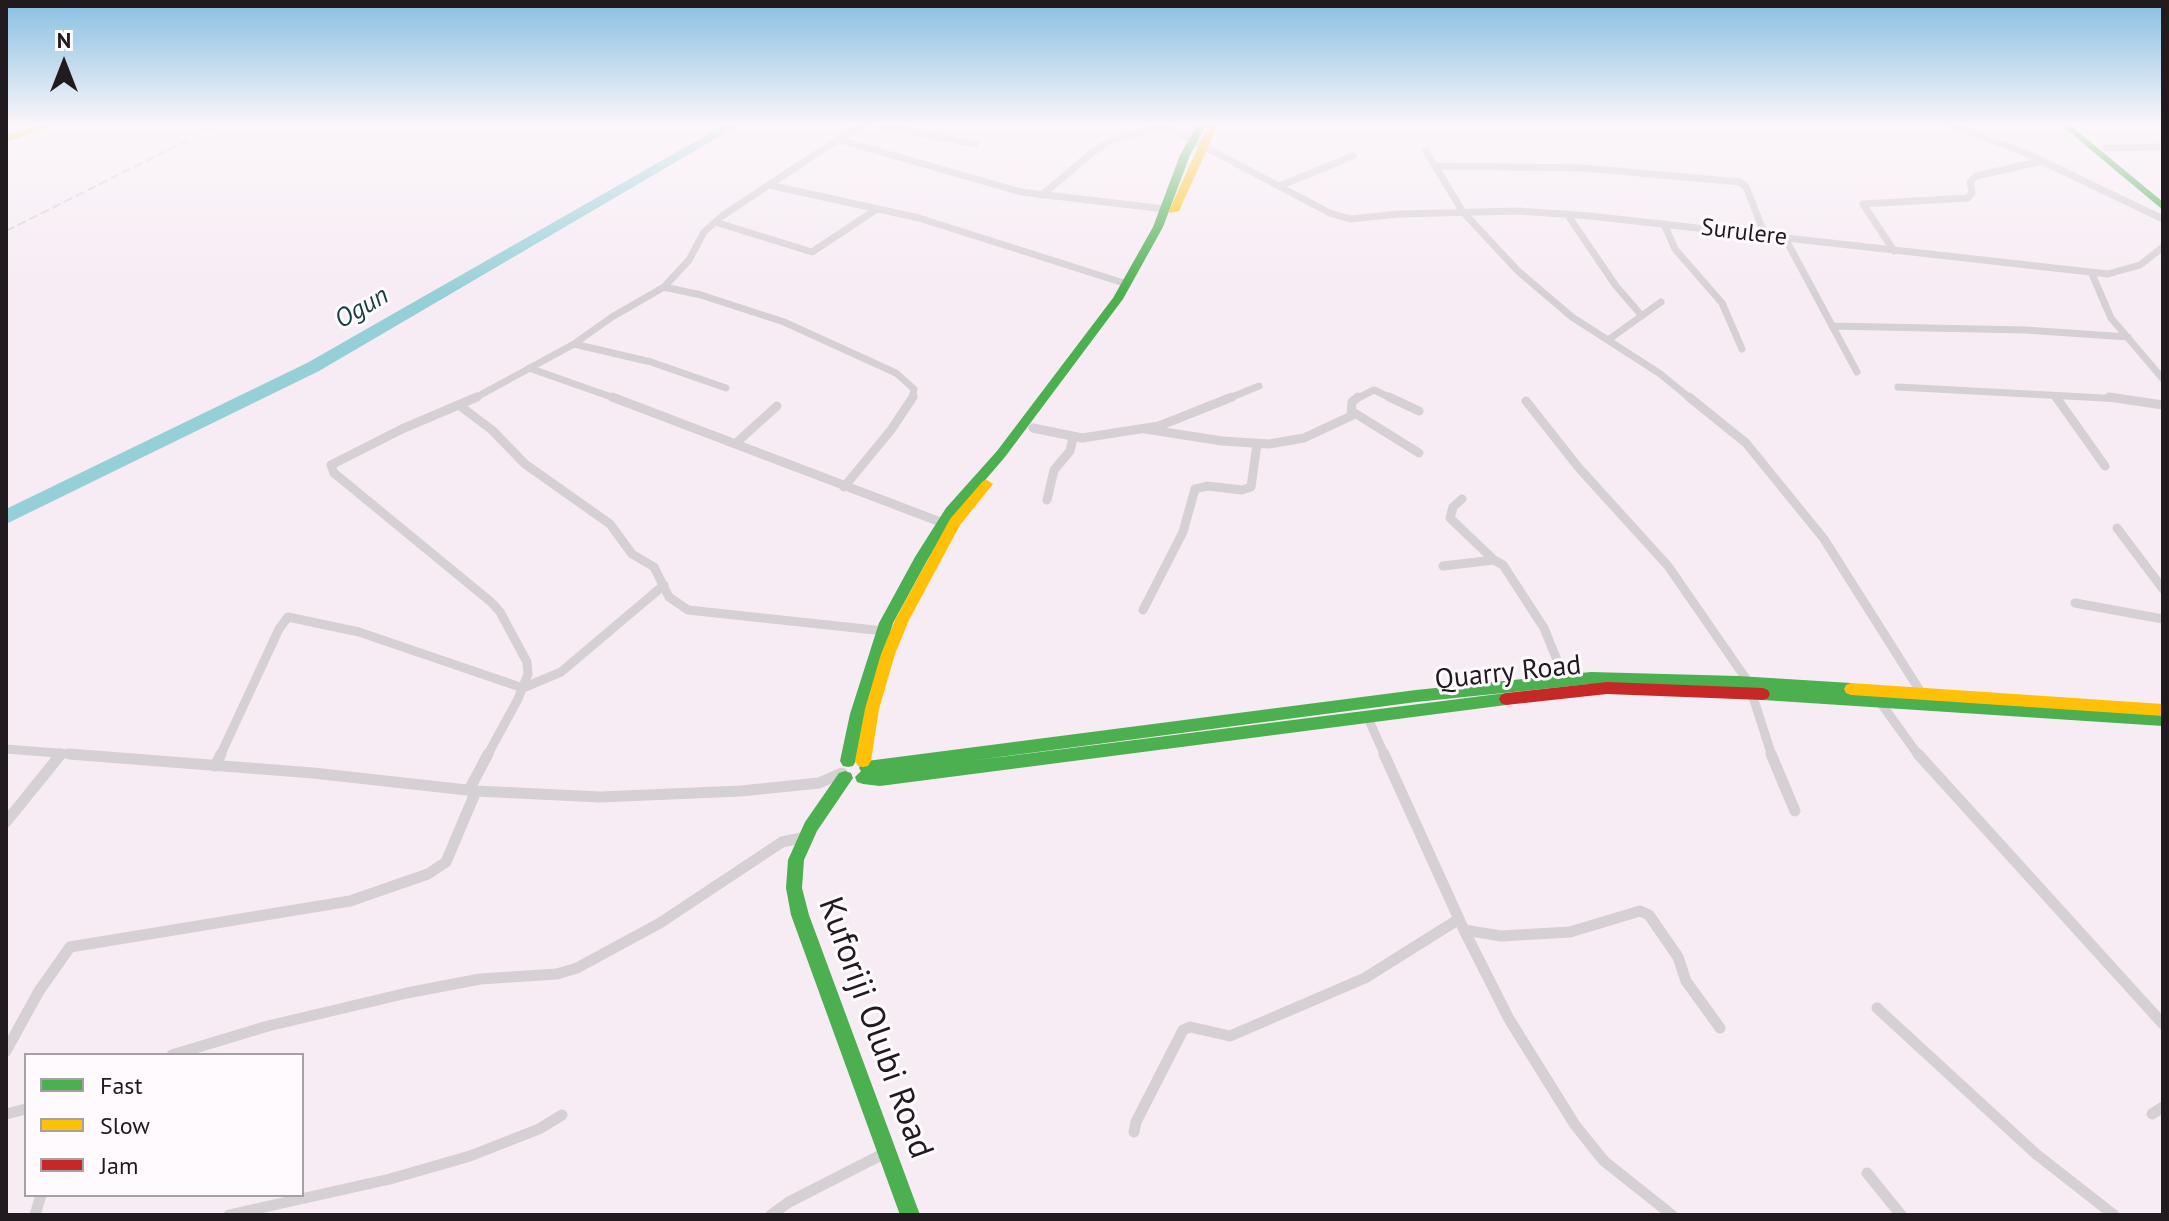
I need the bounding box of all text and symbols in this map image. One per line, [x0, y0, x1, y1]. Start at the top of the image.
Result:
north arrow [24, 24, 104, 104]
text: N [57, 26, 71, 54]
street label: Surulere [1699, 213, 1789, 253]
water label: Ogun [330, 280, 394, 336]
street label: Quarry Road [1433, 649, 1583, 697]
street label: Kuforiji Olubi Road [809, 892, 941, 1164]
legend [24, 1053, 304, 1197]
text: Fast [100, 1070, 143, 1101]
text: Slow [100, 1110, 150, 1141]
text: Jam [100, 1150, 138, 1181]

